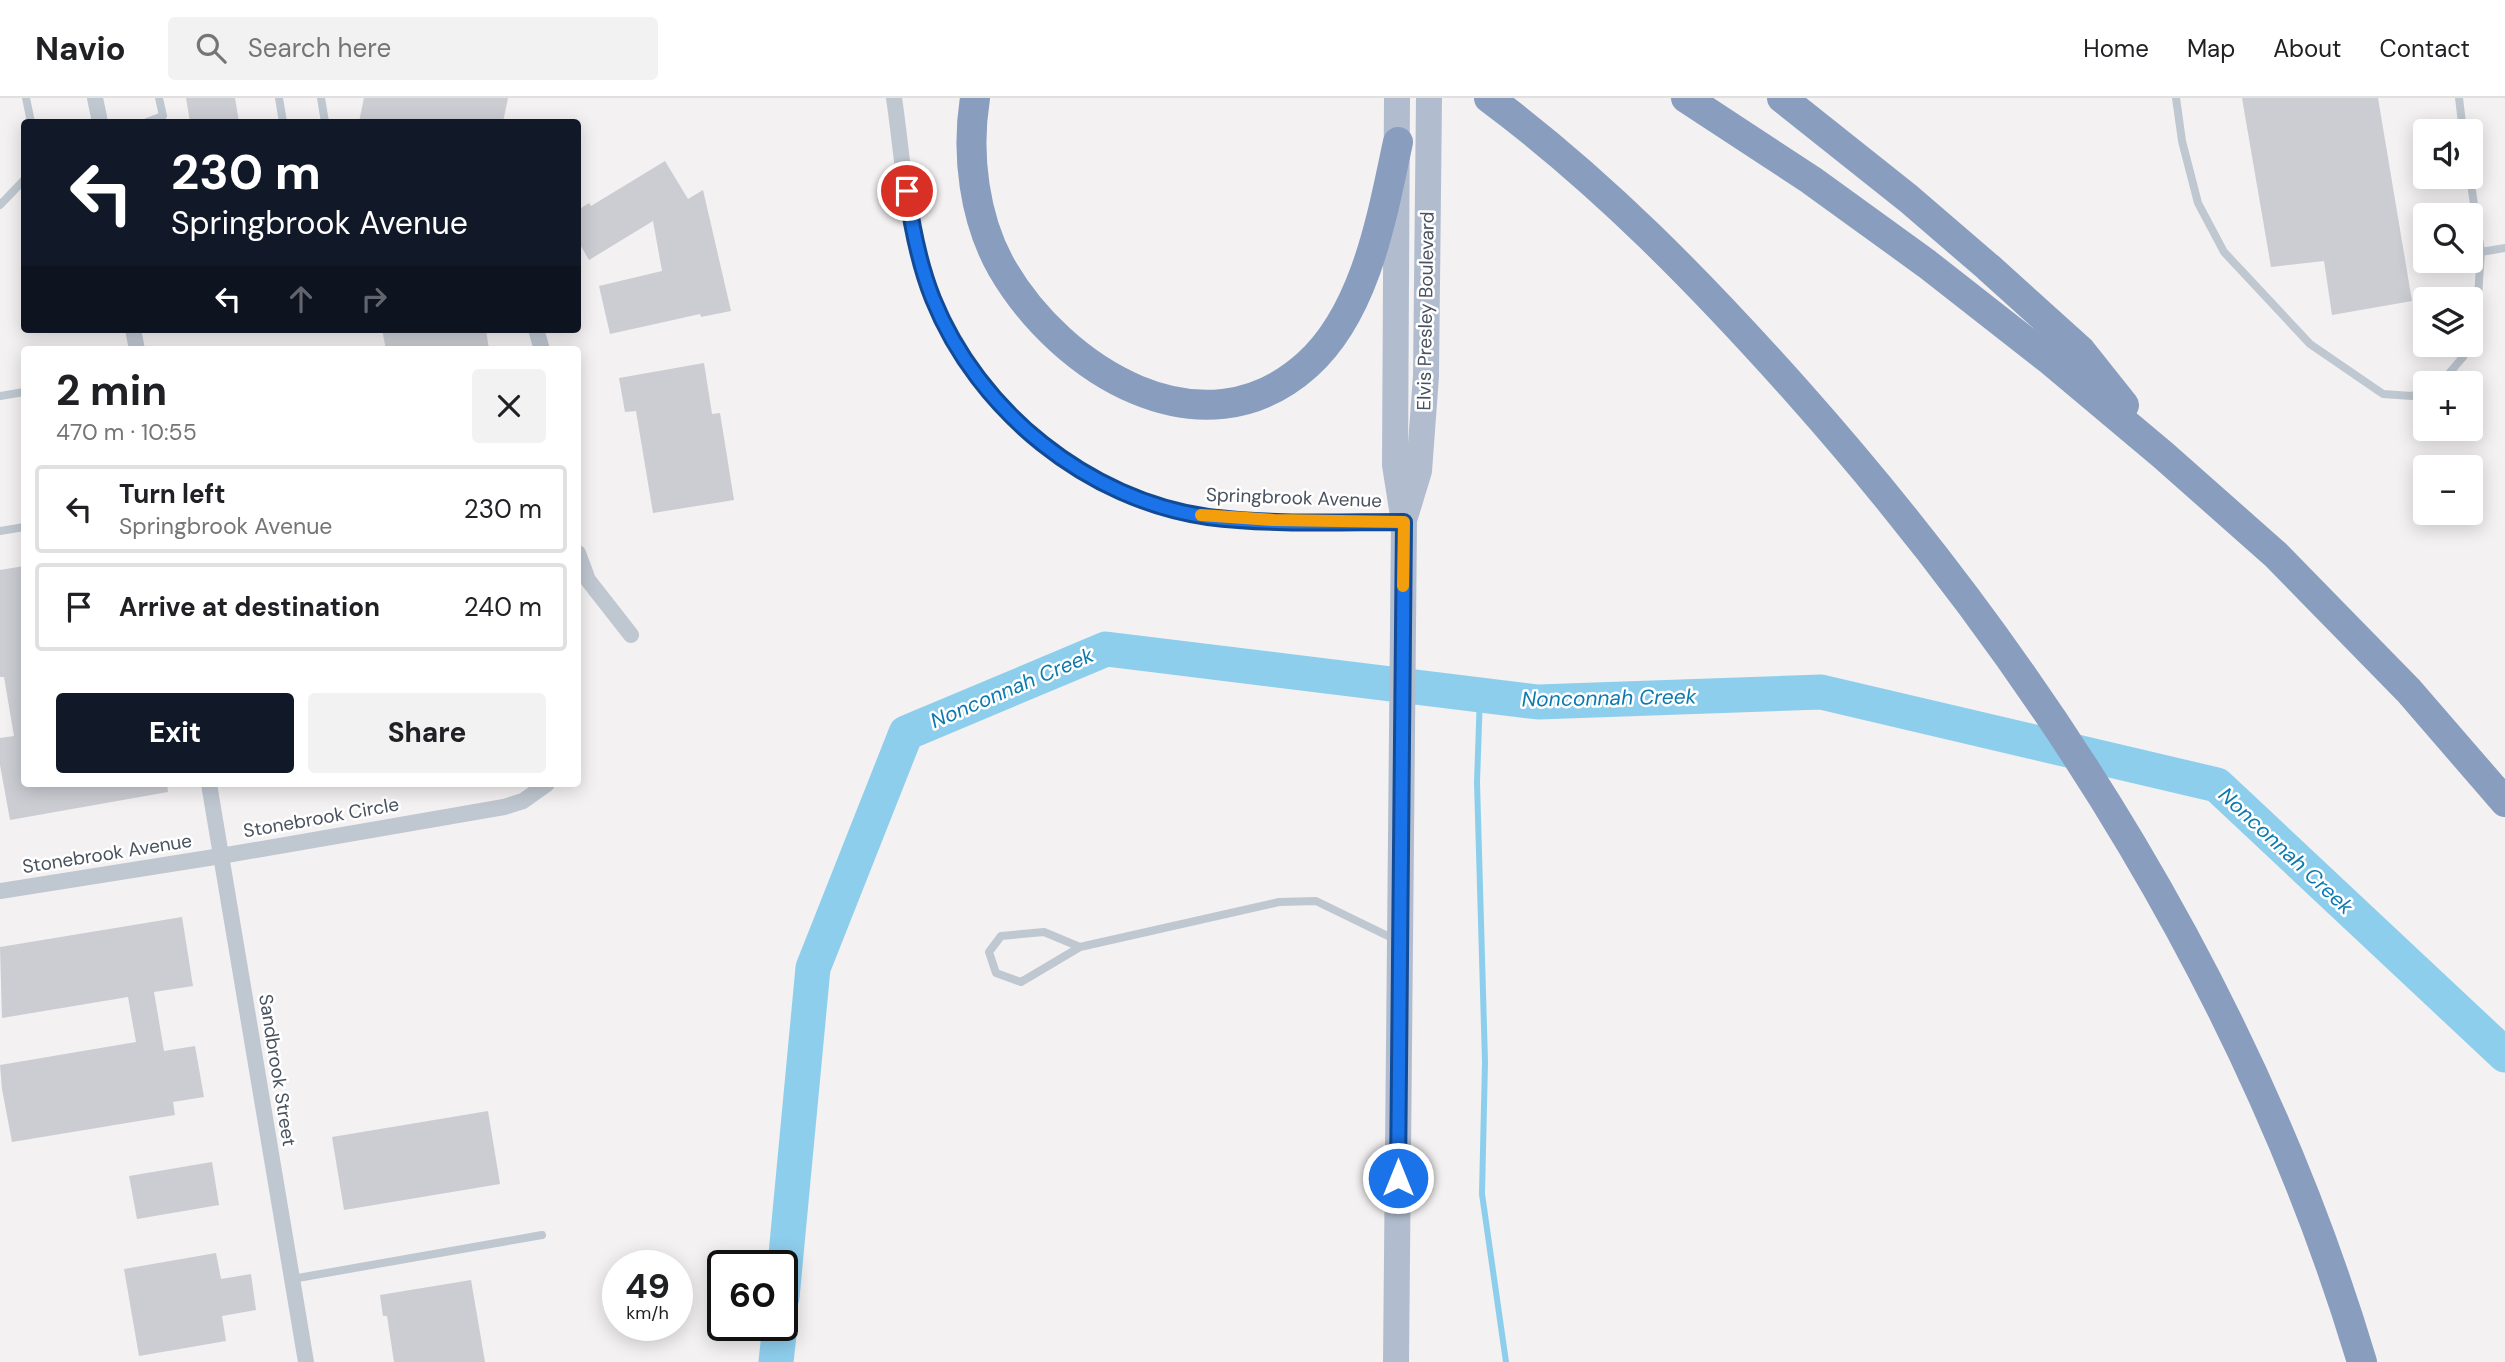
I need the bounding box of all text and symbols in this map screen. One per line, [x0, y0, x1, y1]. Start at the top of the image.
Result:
search box [168, 17, 658, 80]
text: Navio [35, 27, 126, 70]
icon: search [192, 29, 230, 67]
text: Search here [248, 31, 391, 65]
text: Home [2083, 33, 2149, 64]
text: Map [2187, 33, 2235, 64]
text: About [2273, 33, 2342, 64]
text: Contact [2380, 33, 2470, 64]
map controls [2413, 119, 2483, 525]
button: sound [2413, 119, 2483, 189]
text: 230 m [171, 140, 321, 204]
icon: left [56, 147, 147, 238]
pin [877, 161, 937, 221]
icon: arrive [888, 172, 926, 210]
text: Springbrook Avenue [171, 202, 468, 244]
button: search [2413, 203, 2483, 273]
street label: Elvis Presley Boulevard [1411, 211, 1440, 411]
icon: left [209, 280, 247, 318]
icon: ahead [282, 280, 320, 318]
icon: right [355, 280, 393, 318]
button: layers [2413, 287, 2483, 357]
text: 2 min [56, 363, 167, 418]
button: close [472, 369, 546, 443]
button: + [2413, 371, 2483, 441]
text: 470 m · 10:55 [56, 417, 197, 447]
button: − [2413, 455, 2483, 525]
text: Turn left [119, 477, 226, 511]
street label: Springbrook Avenue [1205, 482, 1383, 513]
icon: left [60, 490, 98, 528]
text: 230 m [464, 492, 542, 526]
text: Springbrook Avenue [119, 511, 332, 541]
icon: arrive [60, 588, 98, 626]
text: Arrive at destination [119, 590, 380, 624]
text: 240 m [464, 590, 542, 624]
water label: Nonconnah Creek [926, 641, 1098, 735]
water label: Nonconnah Creek [1521, 682, 1697, 714]
button: Exit [56, 693, 294, 773]
button: Share [308, 693, 546, 773]
water label: Nonconnah Creek [2213, 781, 2360, 921]
street label: Stonebrook Circle [241, 791, 401, 843]
street label: Stonebrook Avenue [20, 828, 194, 879]
street label: Sandbrook Street [253, 992, 302, 1148]
position arrow [1361, 1141, 1435, 1215]
speed limit sign: 60 [707, 1250, 798, 1341]
text: 49 [625, 1263, 670, 1309]
text: km/h [626, 1301, 669, 1325]

